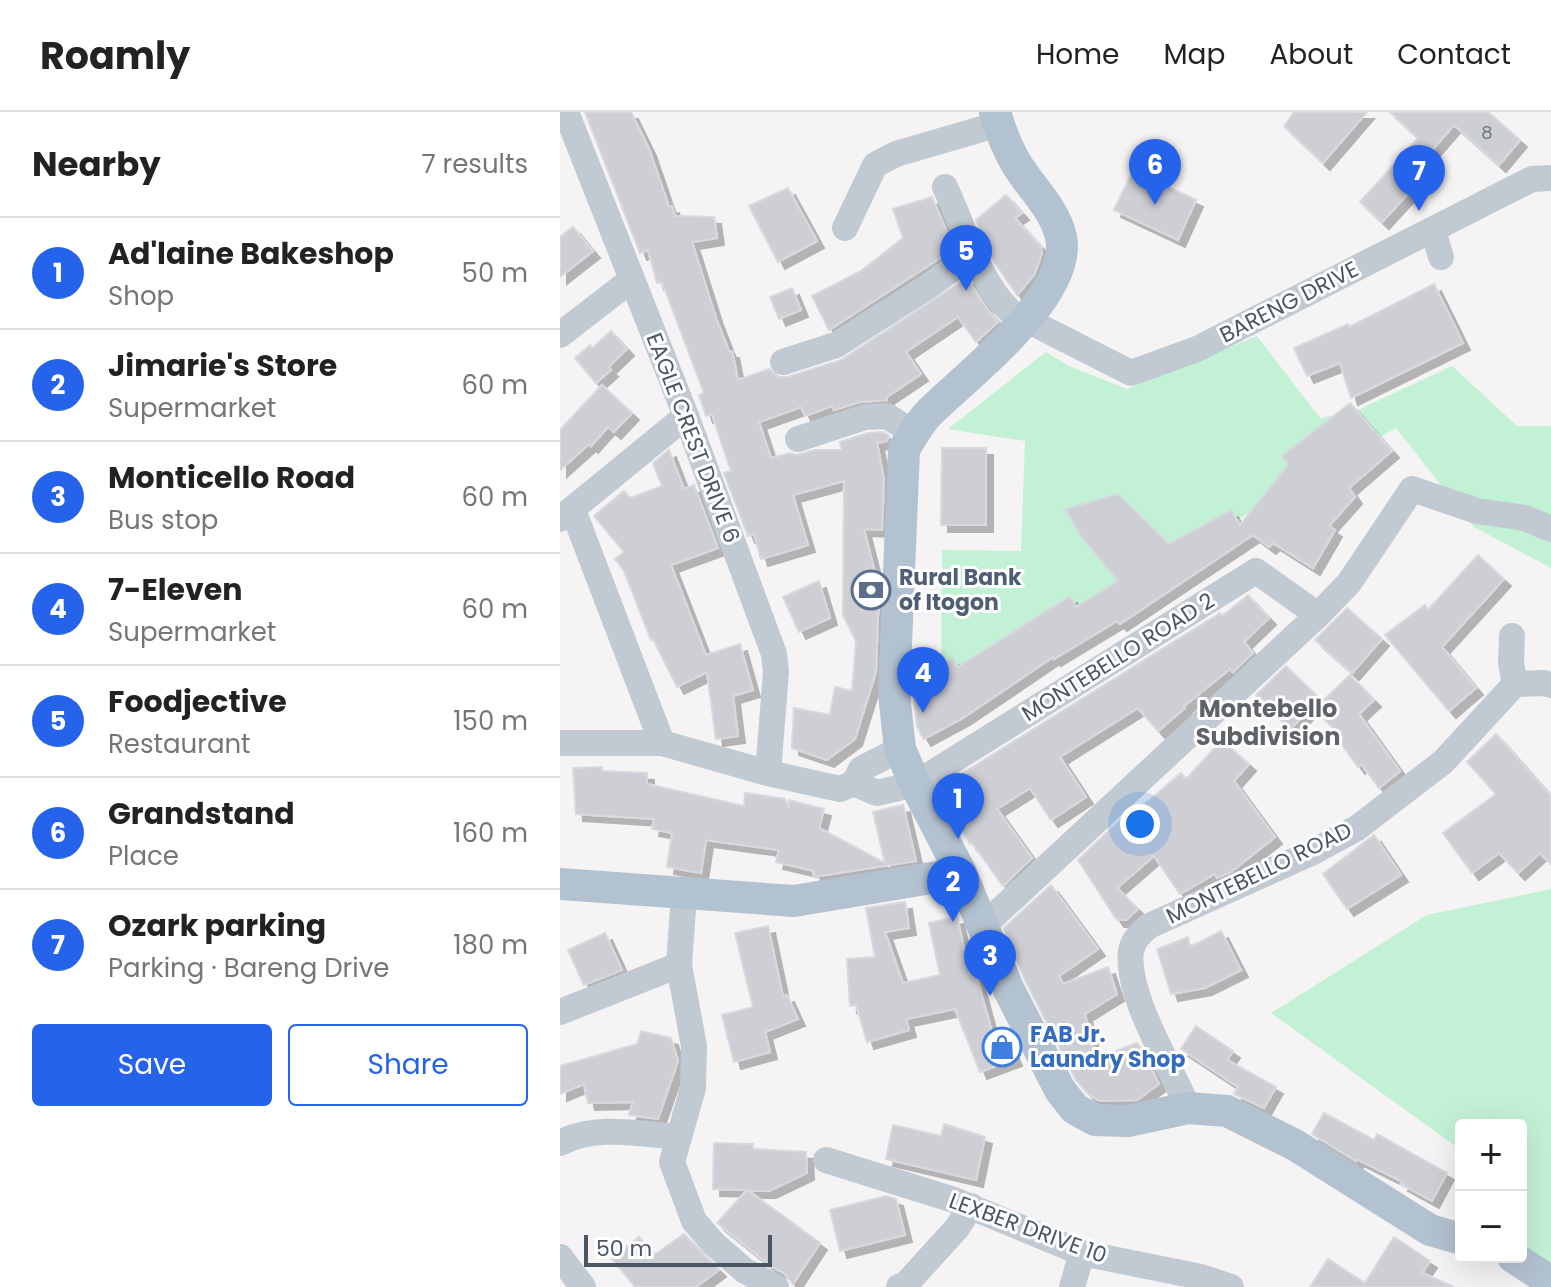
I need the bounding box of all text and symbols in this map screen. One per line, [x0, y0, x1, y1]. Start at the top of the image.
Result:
text: Roamly [40, 29, 190, 82]
text: Home [1036, 35, 1119, 74]
text: Map [1163, 35, 1225, 74]
text: About [1269, 35, 1353, 74]
text: Contact [1397, 35, 1511, 74]
house number: 8 [1481, 120, 1493, 145]
pin: 6 [1129, 139, 1181, 205]
text: Nearby [32, 140, 161, 188]
pin: 7 [1393, 145, 1445, 211]
text: 7 results [421, 146, 528, 182]
pin: 5 [940, 225, 992, 291]
text: Ad'laine Bakeshop [108, 232, 394, 275]
street label: BARENG DRIVE [1214, 254, 1364, 350]
text: 1 [53, 255, 63, 291]
text: 50 m [462, 255, 528, 291]
text: Shop [108, 278, 174, 314]
street label: EAGLE CREST DRIVE 6 [639, 329, 747, 547]
text: Jimarie's Store [108, 344, 337, 387]
text: 2 [51, 367, 65, 403]
text: 60 m [461, 367, 528, 403]
text: Supermarket [108, 390, 276, 426]
text: Monticello Road [108, 456, 355, 499]
text: 3 [50, 479, 66, 515]
text: 60 m [461, 479, 528, 515]
text: Bus stop [108, 502, 218, 538]
place label: Rural Bank of Itogon [899, 562, 1022, 618]
text: 7-Eleven [108, 568, 243, 611]
bank icon: Rural Bank of Itogon [850, 569, 892, 611]
street label: MONTEBELLO ROAD 2 [1016, 585, 1220, 729]
text: 4 [49, 591, 67, 627]
text: 60 m [461, 591, 528, 627]
text: Supermarket [108, 614, 276, 650]
pin: 4 [897, 647, 949, 713]
text: Foodjective [108, 680, 287, 723]
district label: Montebello Subdivision [1196, 692, 1340, 753]
text: 5 [50, 703, 66, 739]
text: 150 m [453, 703, 528, 739]
text: Restaurant [108, 726, 251, 762]
pin: 1 [932, 773, 984, 839]
text: Grandstand [108, 792, 295, 835]
your location [1120, 804, 1160, 844]
text: 6 [50, 815, 66, 851]
text: 160 m [453, 815, 528, 851]
street label: MONTEBELLO ROAD [1161, 815, 1357, 931]
text: Place [108, 838, 179, 874]
pin: 2 [927, 856, 979, 922]
text: Ozark parking [108, 904, 326, 947]
text: 7 [51, 927, 65, 963]
text: 180 m [453, 927, 528, 963]
pin: 3 [964, 930, 1016, 996]
text: Parking · Bareng Drive [108, 950, 389, 986]
place label: FAB Jr. Laundry Shop [1030, 1019, 1185, 1075]
button: Save [32, 1024, 272, 1106]
button: Share [288, 1024, 528, 1106]
shop icon: FAB Jr. Laundry Shop [981, 1026, 1023, 1068]
map controls [1455, 1119, 1527, 1263]
button: + [1455, 1119, 1527, 1191]
street label: LEXBER DRIVE 10 [945, 1185, 1111, 1271]
button: − [1455, 1191, 1527, 1263]
scale bar [584, 1231, 772, 1267]
text: 50 m [596, 1233, 652, 1264]

